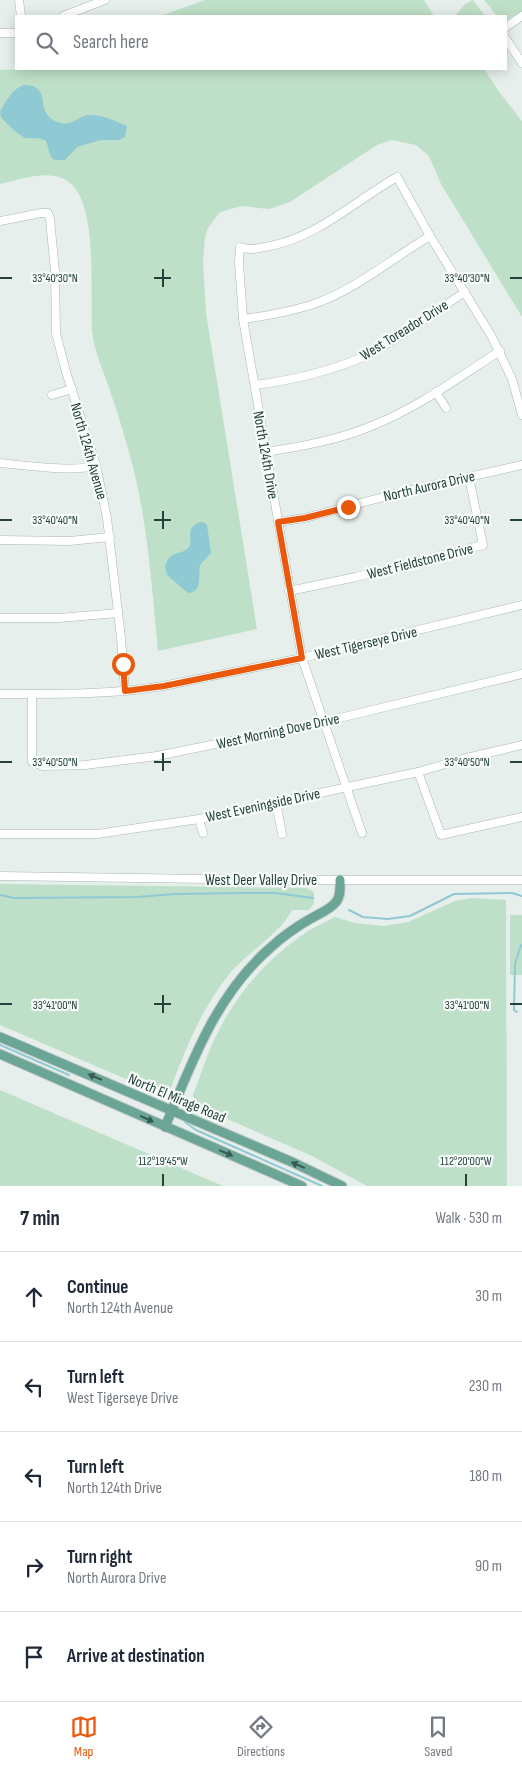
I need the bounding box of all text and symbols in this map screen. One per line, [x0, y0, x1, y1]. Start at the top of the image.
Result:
search box [15, 15, 507, 70]
icon: search [33, 29, 61, 57]
text: Search here [73, 31, 149, 54]
text: 33°40'30"N [32, 271, 78, 286]
text: 33°40'30"N [444, 271, 490, 286]
street label: West Toreador Drive [357, 296, 452, 365]
street label: North 124th Avenue [66, 401, 111, 502]
street label: North 124th Drive [248, 410, 283, 501]
street label: North Aurora Drive [382, 467, 477, 506]
route end [337, 496, 360, 519]
text: 33°40'40"N [32, 513, 78, 528]
text: 33°40'40"N [444, 513, 490, 528]
street label: West Fieldstone Drive [365, 539, 475, 584]
street label: West Tigerseye Drive [313, 622, 419, 664]
route start [112, 653, 135, 676]
street label: West Morning Dove Drive [215, 709, 341, 754]
text: 33°40'50"N [32, 755, 78, 770]
text: 33°40'50"N [444, 755, 490, 770]
street label: West Eveningside Drive [204, 784, 322, 827]
street label: West Deer Valley Drive [205, 871, 317, 890]
text: 33°41'00"N [33, 998, 77, 1013]
text: 33°41'00"N [445, 998, 489, 1013]
street label: North El Mirage Road [125, 1069, 228, 1128]
one-way arrow [88, 1073, 102, 1081]
one-way arrow [140, 1116, 154, 1124]
one-way arrow [219, 1149, 233, 1157]
text: 112°19'45"W [138, 1154, 188, 1169]
text: 112°20'00"W [440, 1154, 492, 1169]
one-way arrow [291, 1160, 305, 1168]
text: 7 min [20, 1206, 60, 1231]
text: Walk · 530 m [435, 1209, 502, 1228]
text: Continue [67, 1276, 128, 1299]
icon: ahead [20, 1283, 48, 1311]
text: 30 m [475, 1287, 502, 1306]
text: North 124th Avenue [67, 1299, 173, 1318]
text: Turn left [67, 1366, 124, 1389]
icon: left [20, 1373, 48, 1401]
text: 230 m [469, 1377, 502, 1396]
text: West Tigerseye Drive [67, 1389, 178, 1408]
text: Turn left [67, 1456, 124, 1479]
icon: left [20, 1463, 48, 1491]
text: 180 m [469, 1467, 502, 1486]
text: North 124th Drive [67, 1479, 162, 1498]
text: Turn right [67, 1546, 132, 1569]
icon: right [20, 1553, 48, 1581]
text: 90 m [475, 1557, 502, 1576]
text: North Aurora Drive [67, 1569, 166, 1588]
icon: arrive [20, 1643, 48, 1671]
text: Arrive at destination [67, 1645, 205, 1668]
tab: Map [70, 1713, 98, 1760]
tab: Directions [237, 1713, 285, 1760]
tab: Saved [424, 1713, 452, 1760]

